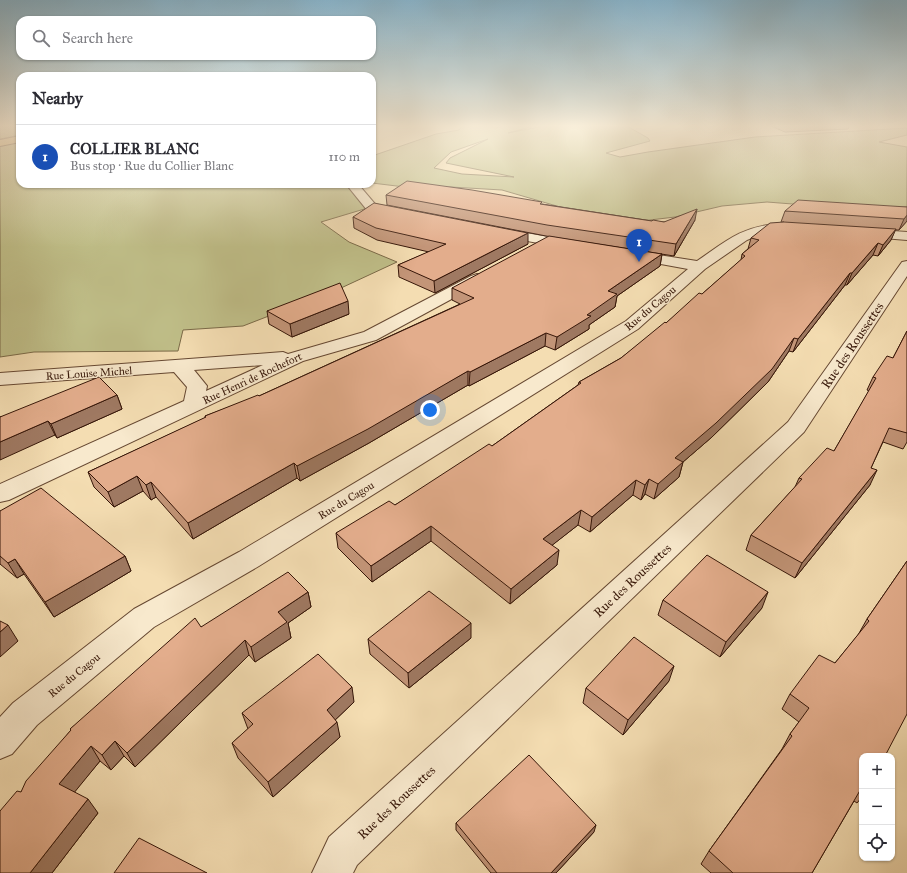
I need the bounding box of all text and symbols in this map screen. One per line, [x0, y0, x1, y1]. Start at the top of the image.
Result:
search box [16, 16, 376, 60]
icon: search [30, 27, 52, 49]
text: Search here [62, 29, 133, 47]
text: Nearby [32, 88, 83, 109]
text: COLLIER BLANC [70, 140, 199, 158]
text: 1 [42, 149, 48, 165]
text: 110 m [328, 149, 360, 165]
text: Bus stop · Rue du Collier Blanc [70, 158, 234, 174]
pin: 1 [626, 229, 652, 262]
street label: Rue du Cagou [622, 283, 679, 334]
street label: Rue des Roussettes [818, 299, 888, 392]
street label: Rue Henri de Rochefort [200, 350, 304, 407]
street label: Rue Louise Michel [45, 364, 133, 383]
your location [420, 400, 440, 420]
street label: Rue du Cagou [316, 479, 377, 522]
street label: Rue des Roussettes [590, 540, 675, 621]
street label: Rue du Cagou [46, 650, 103, 700]
map controls [859, 753, 895, 861]
button: + [859, 753, 895, 789]
street label: Rue des Roussettes [354, 762, 439, 843]
button: − [859, 789, 895, 825]
button: locate [859, 825, 895, 861]

